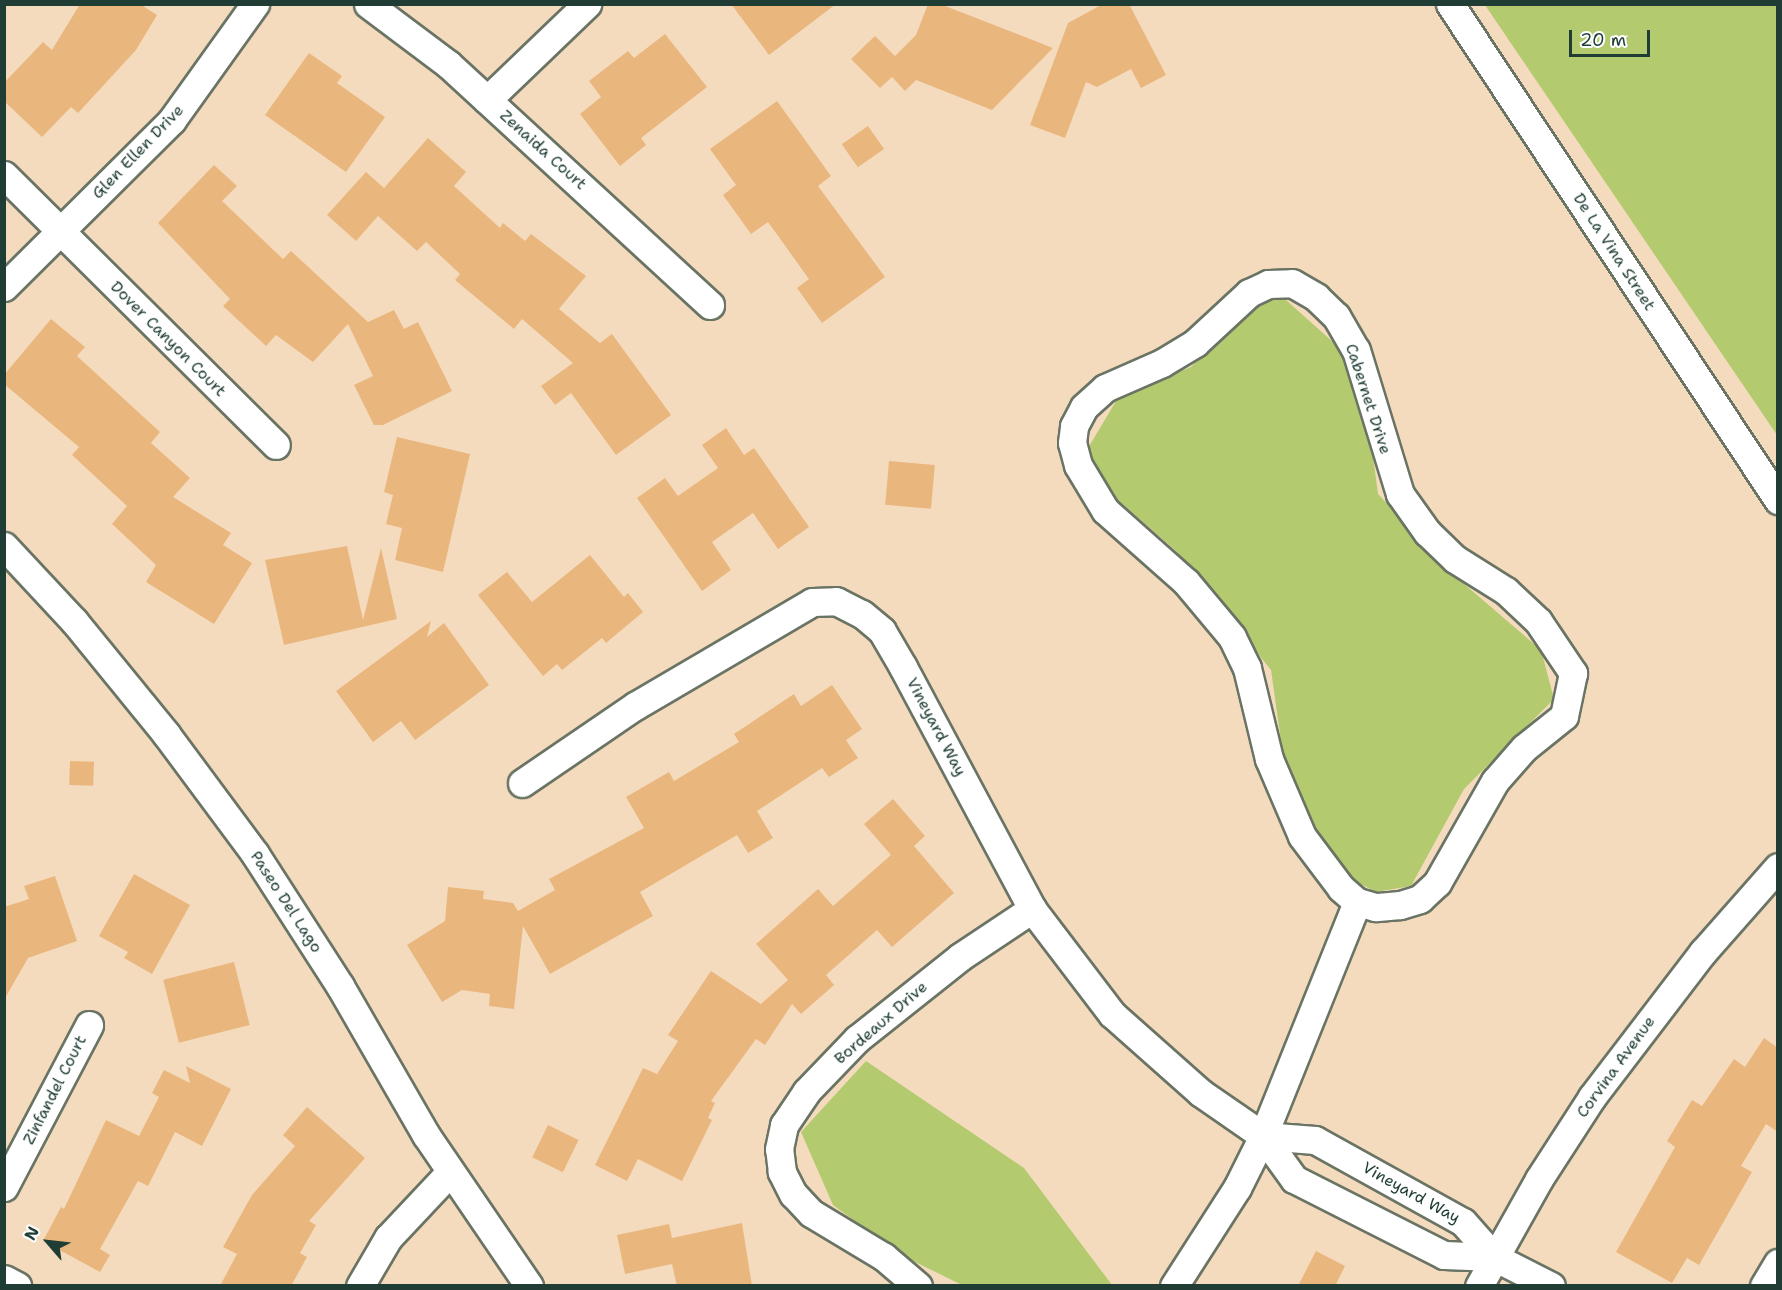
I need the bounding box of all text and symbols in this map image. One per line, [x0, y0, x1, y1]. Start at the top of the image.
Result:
scale bar [1572, 18, 1653, 56]
text: 20 m [1580, 28, 1626, 52]
street label: Glen Ellen Drive [88, 101, 188, 203]
street label: Zenaida Court [496, 106, 590, 194]
street label: De La Vina Street [1569, 190, 1659, 314]
street label: Dover Canyon Court [106, 277, 230, 401]
street label: Cabernet Drive [1341, 341, 1395, 457]
street label: Vineyard Way [902, 675, 970, 779]
street label: Paseo Del Lago [246, 848, 326, 956]
street label: Bordeaux Drive [831, 977, 931, 1069]
street label: Corvina Avenue [1573, 1012, 1659, 1122]
street label: Zinfandel Court [19, 1032, 91, 1148]
street label: Vineyard Way [1359, 1158, 1463, 1228]
north arrow [18, 1212, 78, 1272]
text: N [19, 1223, 44, 1244]

